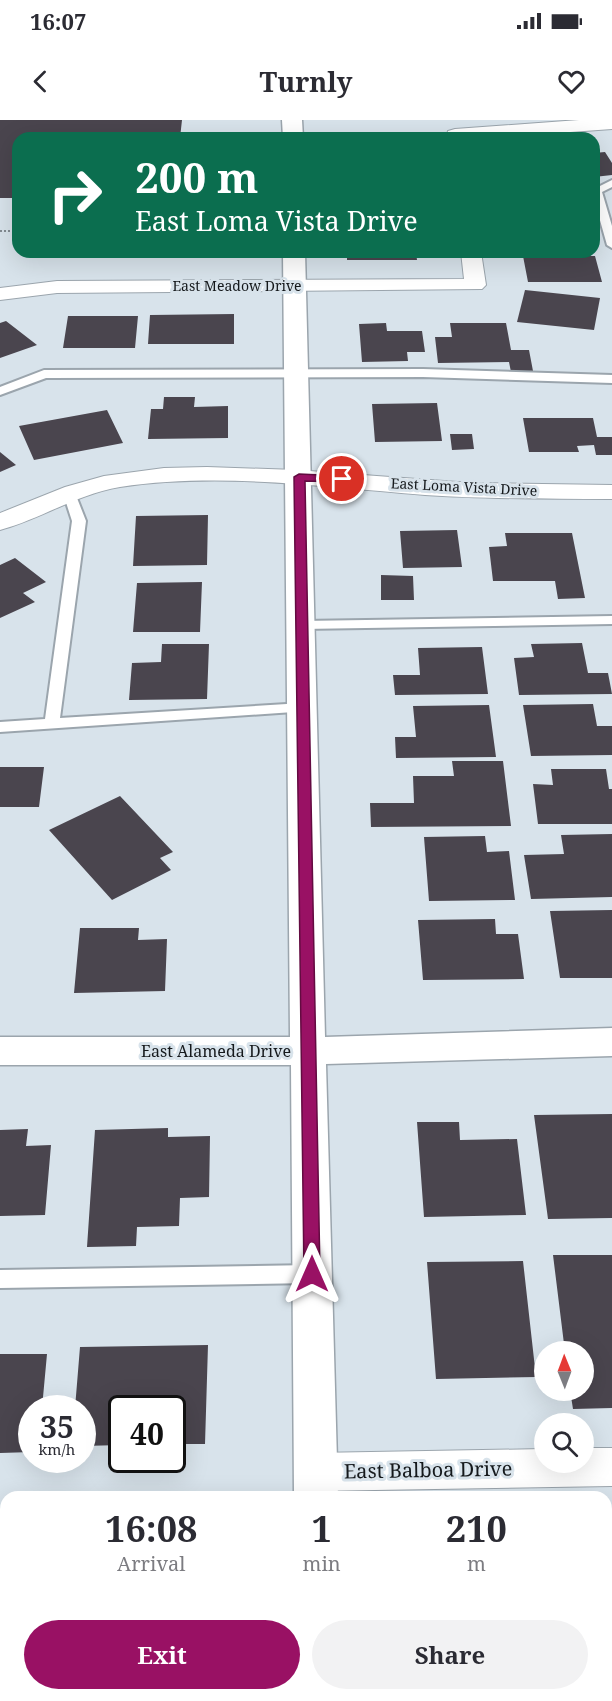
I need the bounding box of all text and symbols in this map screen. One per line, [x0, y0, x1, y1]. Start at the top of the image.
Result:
text: 16:07 [30, 6, 86, 36]
text: Turnly [260, 63, 352, 100]
icon: back [24, 65, 57, 98]
icon: heart [555, 65, 588, 98]
text: 200 m [135, 148, 259, 205]
icon: right [36, 156, 114, 234]
text: East Loma Vista Drive [135, 202, 418, 239]
street label: East Meadow Drive [172, 276, 302, 295]
pin [316, 453, 367, 504]
icon: arrive [325, 462, 358, 495]
street label: East Loma Vista Drive [390, 473, 538, 500]
street label: East Alameda Drive [141, 1040, 291, 1062]
position arrow [280, 1242, 344, 1306]
north arrow [534, 1341, 594, 1401]
map controls [534, 1341, 594, 1473]
speed limit sign: 40 [108, 1395, 186, 1473]
text: 35 [40, 1406, 74, 1447]
button: search [534, 1413, 594, 1473]
text: km/h [39, 1439, 75, 1459]
street label: East Balboa Drive [344, 1455, 512, 1484]
text: 16:08 [105, 1504, 197, 1553]
text: 1 [311, 1504, 332, 1553]
text: 210 [446, 1504, 507, 1553]
text: Arrival [117, 1550, 185, 1577]
text: min [303, 1550, 341, 1577]
text: m [467, 1550, 486, 1577]
button: Exit [24, 1620, 300, 1689]
button: Share [312, 1620, 588, 1689]

